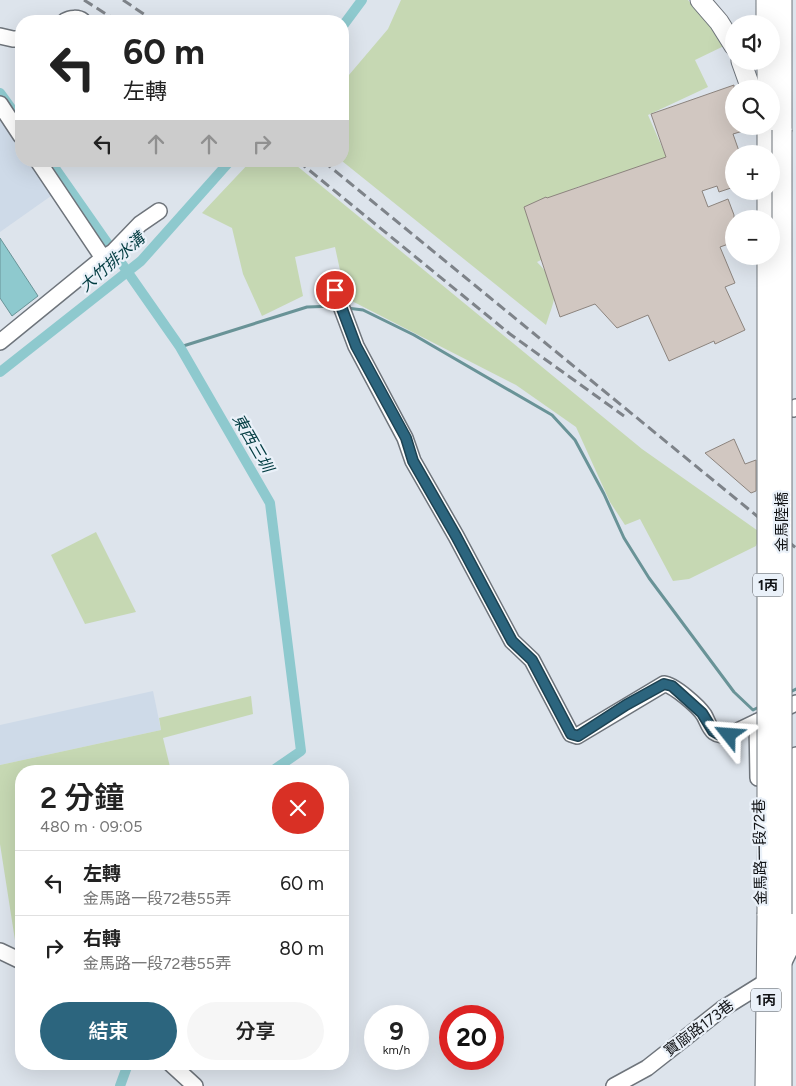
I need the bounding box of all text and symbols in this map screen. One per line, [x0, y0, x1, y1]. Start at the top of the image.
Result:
map controls [725, 15, 780, 265]
button: sound [725, 15, 780, 70]
text: 60 m [123, 31, 205, 73]
icon: left [40, 35, 105, 100]
text: 左轉 [123, 78, 167, 105]
button: search [725, 80, 780, 135]
icon: left [89, 130, 117, 158]
icon: ahead [142, 130, 170, 158]
icon: ahead [195, 130, 223, 158]
icon: right [248, 130, 276, 158]
button: + [725, 145, 780, 200]
button: − [725, 210, 780, 265]
water label: 大竹排水溝 [76, 227, 150, 295]
pin [314, 269, 356, 311]
icon: arrive [321, 276, 349, 304]
water label: 東西三圳 [229, 411, 278, 477]
street label: 金馬陸橋 [773, 492, 791, 552]
road number: 1丙 [753, 574, 783, 596]
position arrow [702, 708, 754, 760]
text: 2 分鐘 [40, 779, 124, 816]
button: close [272, 782, 324, 834]
street label: 金馬路一段72巷 [750, 799, 770, 905]
text: 480 m · 09:05 [40, 817, 142, 836]
text: 左轉 [83, 862, 121, 885]
icon: left [40, 869, 68, 897]
text: 60 m [280, 872, 324, 895]
text: 金馬路一段72巷55弄 [83, 889, 231, 908]
text: 右轉 [83, 927, 121, 950]
icon: right [40, 934, 68, 962]
text: 80 m [279, 937, 324, 960]
text: 金馬路一段72巷55弄 [83, 954, 231, 973]
road number: 1丙 [751, 988, 781, 1012]
street label: 寶廍路173巷 [661, 996, 737, 1060]
button: 結束 [40, 1002, 177, 1060]
button: 分享 [187, 1002, 324, 1060]
speed limit sign: 20 [439, 1005, 504, 1070]
text: 9 [389, 1016, 404, 1046]
text: km/h [383, 1043, 410, 1057]

